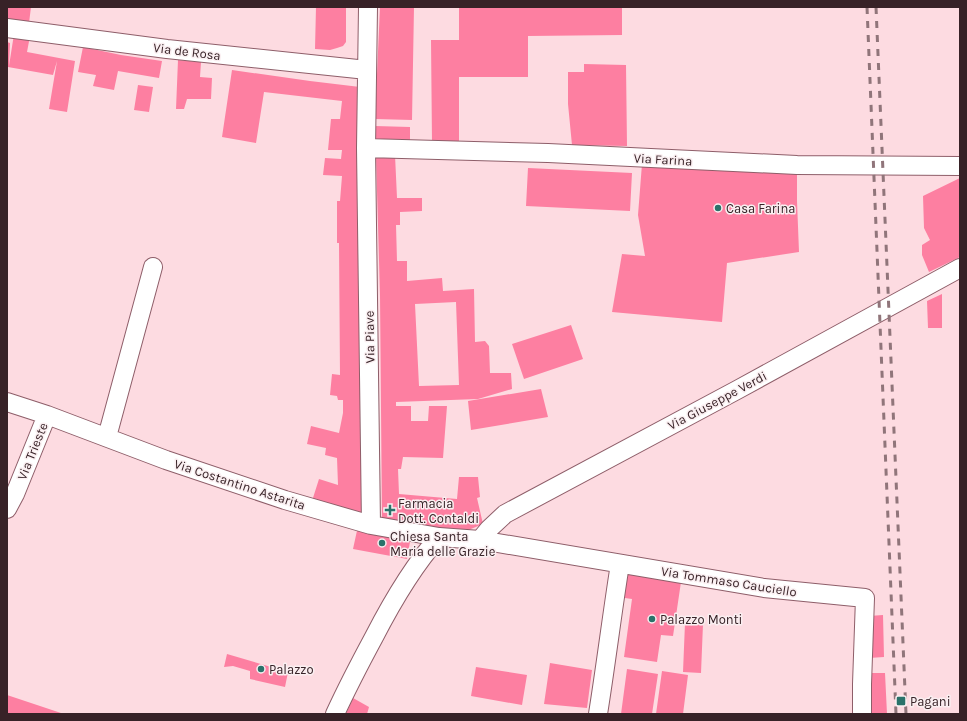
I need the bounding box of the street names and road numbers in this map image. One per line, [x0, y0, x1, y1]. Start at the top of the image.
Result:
street label: Via de Rosa [152, 40, 222, 63]
street label: Via Farina [633, 150, 693, 169]
street label: Via Piave [362, 310, 377, 364]
street label: Via Giuseppe Verdi [665, 368, 769, 433]
street label: Via Trieste [14, 420, 51, 482]
street label: Via Costantino Astarita [172, 456, 307, 513]
street label: Via Tommaso Cauciello [660, 563, 798, 600]

